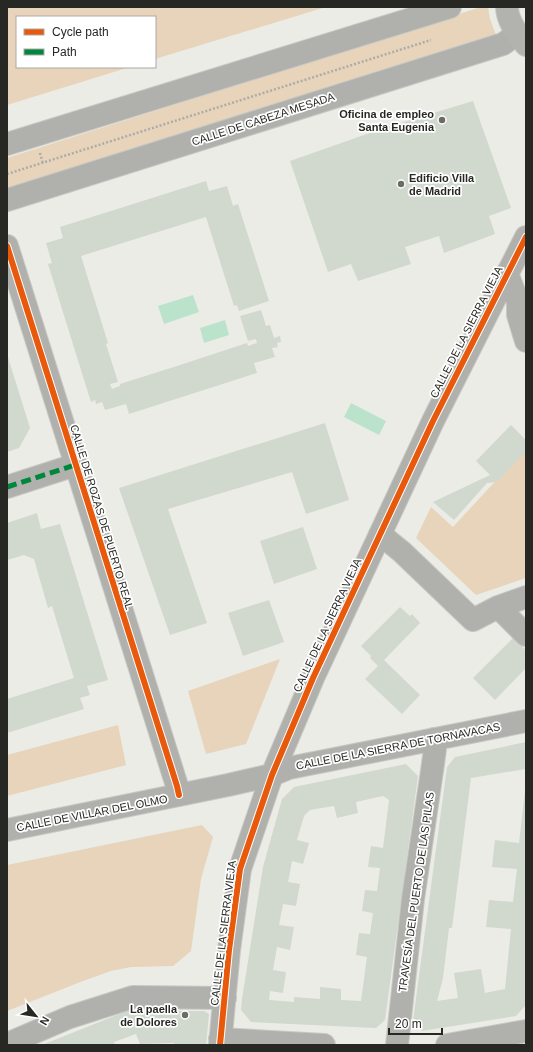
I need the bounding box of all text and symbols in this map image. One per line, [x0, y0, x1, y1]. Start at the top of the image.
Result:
legend [16, 16, 156, 68]
text: Cycle path [52, 25, 109, 39]
text: Path [52, 45, 77, 59]
street label: CALLE DE CABEZA MESADA [190, 90, 336, 148]
place label: Oficina de empleo Santa Eugenia [339, 108, 435, 133]
marker: Oficina de empleo Santa Eugenia [437, 115, 447, 125]
place label: Edificio Villa de Madrid [409, 172, 475, 197]
marker: Edificio Villa de Madrid [396, 179, 406, 189]
street label: CALLE DE LA SIERRA VIEJA [427, 264, 505, 400]
street label: CALLE DE ROZAS DE PUERTO REAL [68, 423, 136, 611]
street label: CALLE DE LA SIERRA VIEJA [291, 556, 364, 694]
street label: CALLE DE LA SIERRA DE TORNAVACAS [295, 720, 501, 772]
street label: TRAVESÍA DEL PUERTO DE LAS PILAS [396, 791, 436, 993]
street label: CALLE DE VILLAR DEL OLMO [15, 792, 169, 834]
street label: CALLE DE LA SIERRA VIEJA [208, 859, 238, 1006]
north arrow [16, 996, 56, 1036]
place label: La paella de Dolores [120, 1003, 178, 1028]
marker: La paella de Dolores [180, 1010, 190, 1020]
scale bar [389, 1010, 442, 1036]
text: N [37, 1015, 52, 1027]
text: 20 m [395, 1017, 422, 1031]

